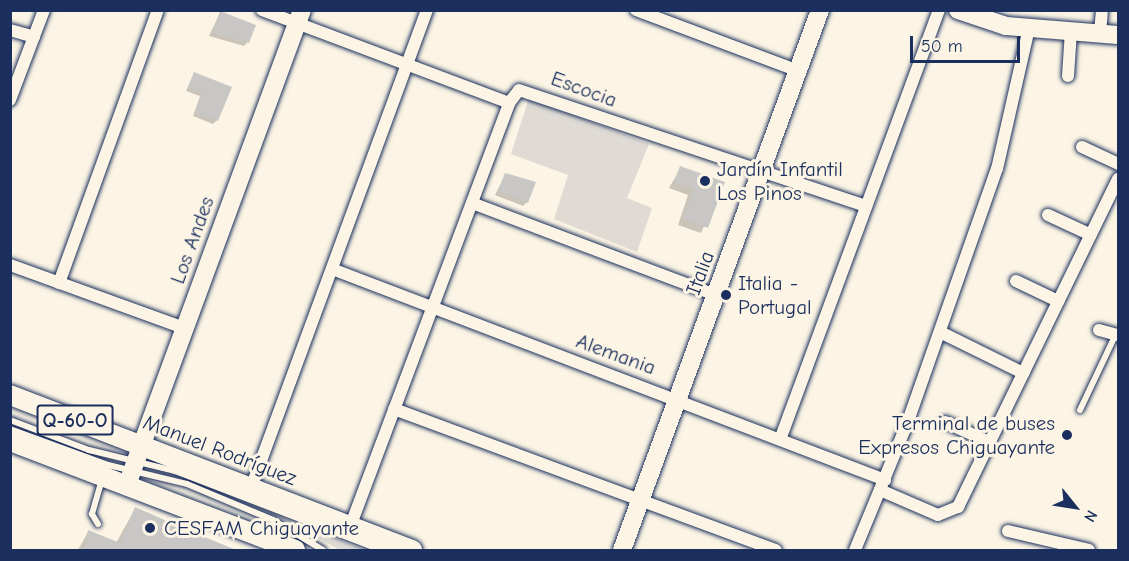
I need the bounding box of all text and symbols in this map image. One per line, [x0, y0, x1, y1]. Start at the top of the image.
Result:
scale bar [913, 24, 1022, 62]
text: 50 m [921, 36, 963, 57]
street label: Escocia [548, 65, 620, 113]
place label: Jardín Infantil Los Pinos [717, 156, 843, 206]
marker: Jardín Infantil Los Pinos [698, 174, 712, 188]
street label: Los Andes [165, 193, 219, 287]
street label: Italia [681, 248, 719, 298]
place label: Italia - Portugal [738, 270, 812, 320]
marker: Italia - Portugal [719, 288, 733, 302]
street label: Alemania [573, 328, 659, 380]
road number: Q-60-O [36, 403, 114, 437]
street label: Manuel Rodríguez [140, 409, 300, 491]
place label: Terminal de buses Expresos Chiguayante [858, 410, 1055, 460]
marker: Terminal de buses Expresos Chiguayante [1060, 428, 1074, 442]
north arrow [1045, 477, 1105, 537]
text: N [1080, 507, 1101, 525]
place label: CESFAM Chiguayante [164, 515, 359, 541]
marker: CESFAM Chiguayante [141, 519, 159, 537]

